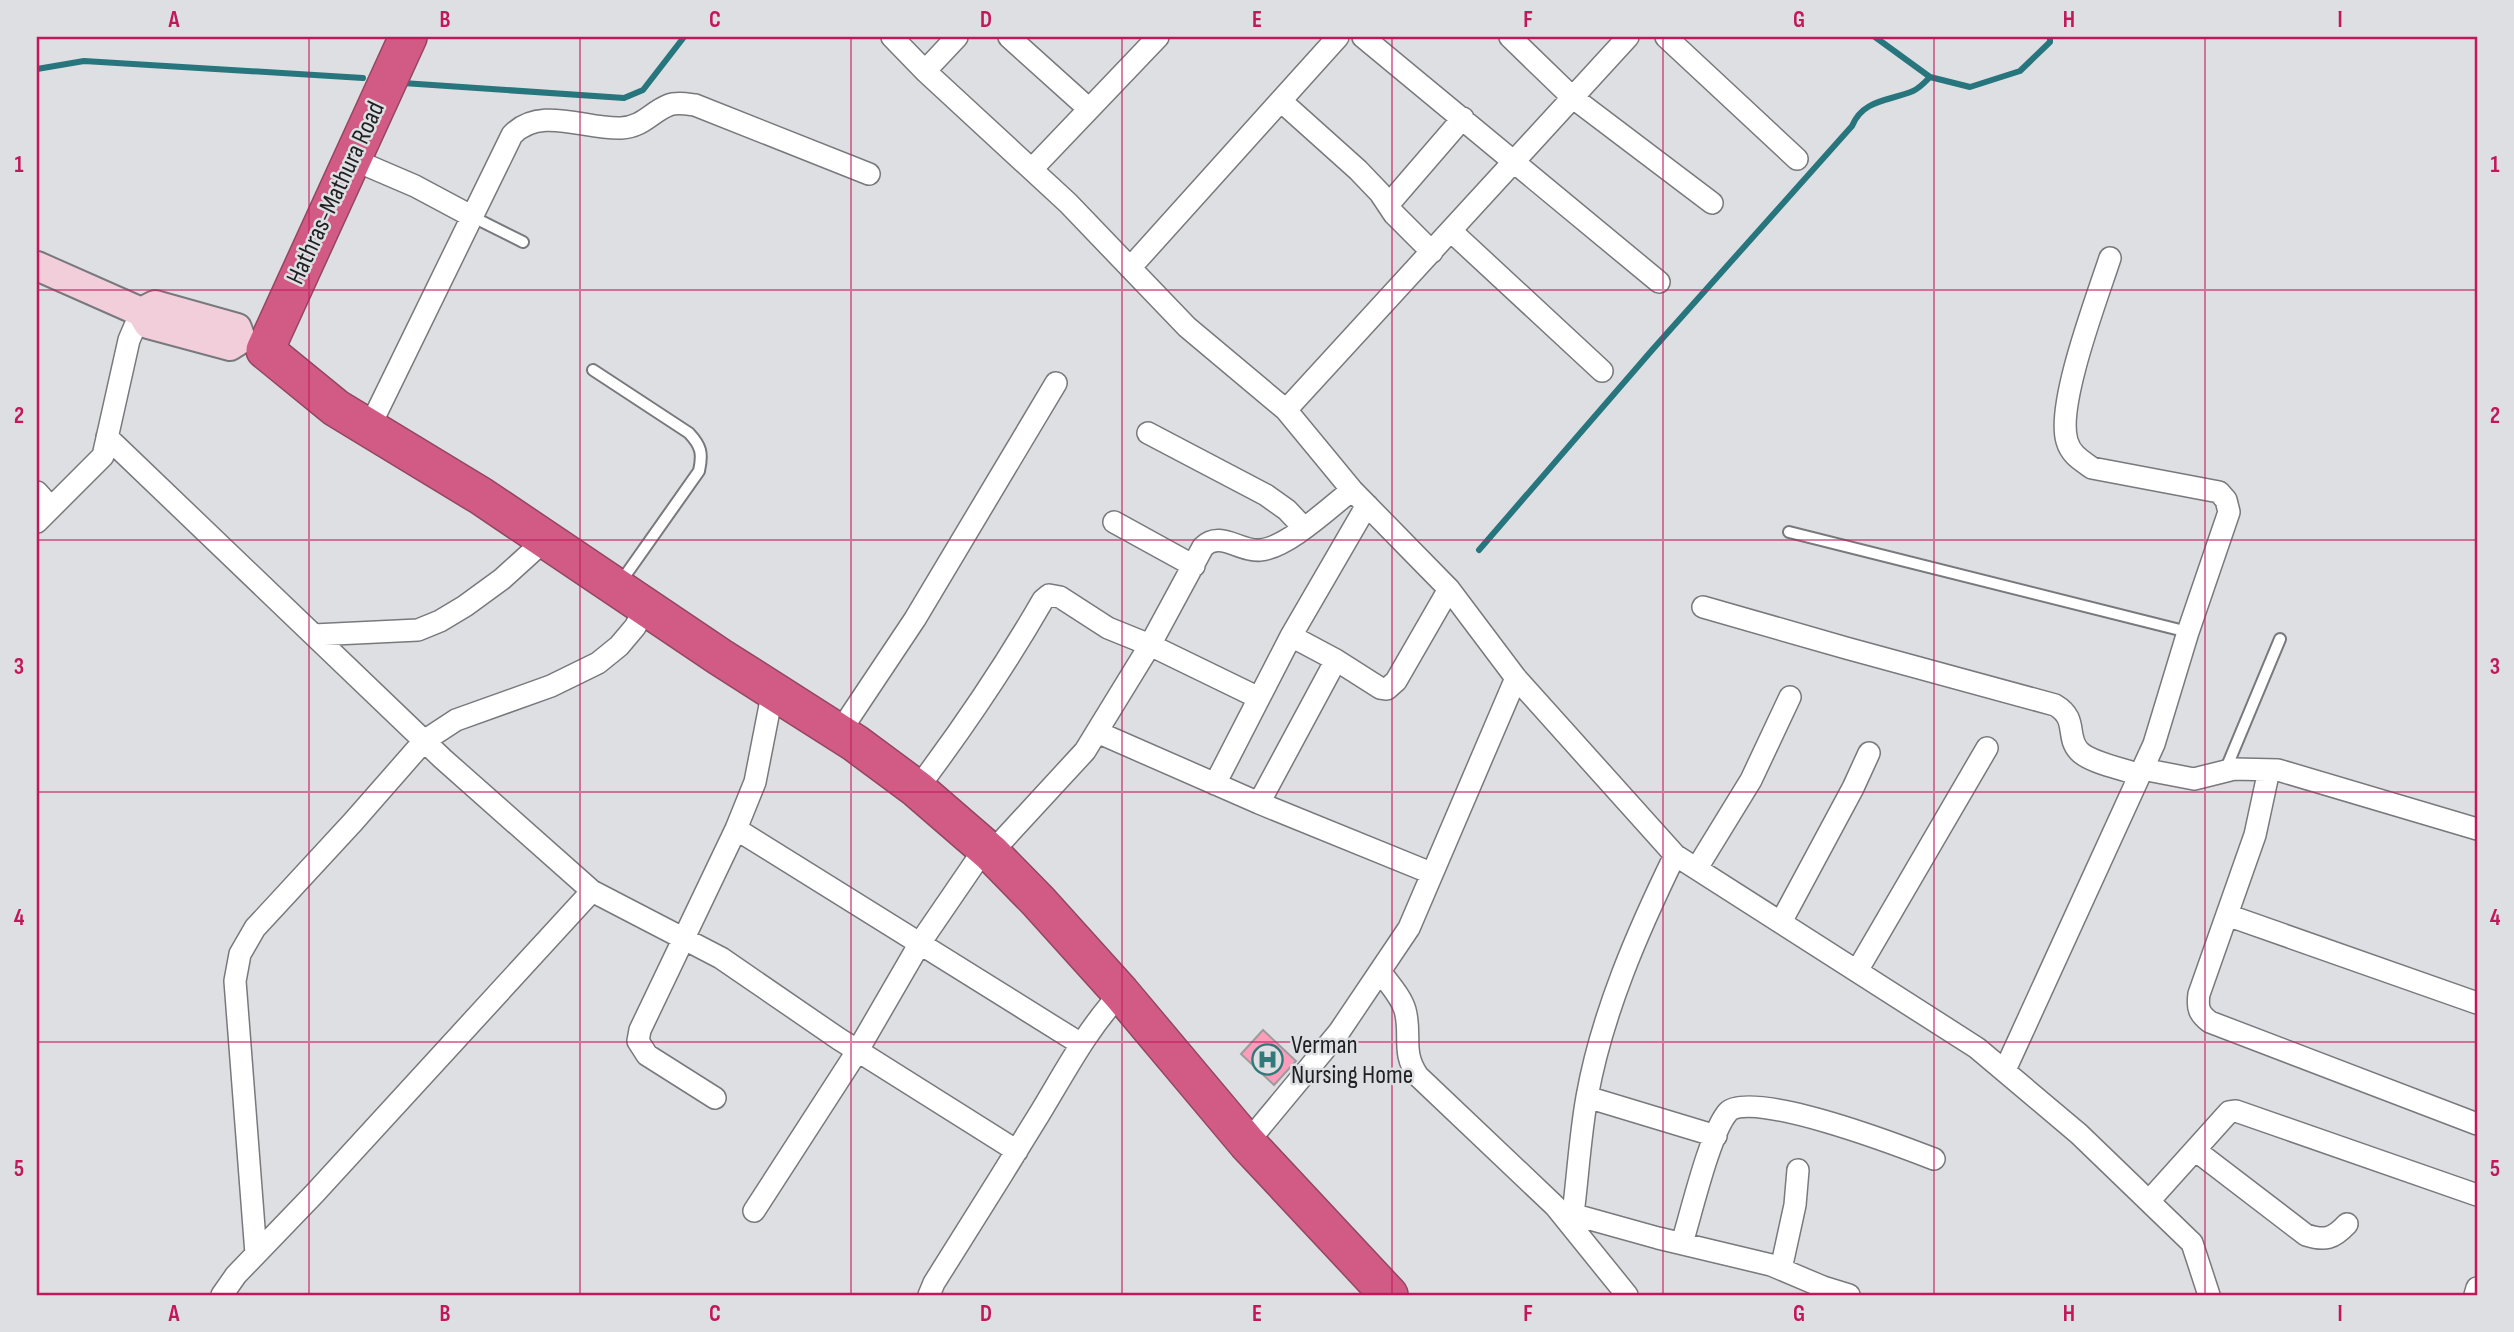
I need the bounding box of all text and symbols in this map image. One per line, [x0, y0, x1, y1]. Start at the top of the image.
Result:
text: A [168, 6, 181, 34]
text: B [440, 6, 451, 34]
text: C [709, 6, 721, 34]
text: D [980, 6, 992, 34]
text: E [1252, 6, 1262, 34]
text: F [1523, 6, 1533, 34]
text: G [1793, 6, 1805, 34]
text: H [2063, 6, 2075, 34]
text: I [2337, 6, 2343, 34]
street label: Hathras-Mathura Road [280, 97, 392, 289]
text: 1 [14, 151, 24, 179]
text: 1 [2490, 151, 2500, 179]
text: 2 [14, 402, 24, 430]
text: 2 [2490, 402, 2500, 430]
text: 3 [14, 653, 24, 681]
text: 3 [2490, 653, 2500, 681]
text: 4 [14, 904, 25, 932]
text: 4 [2490, 904, 2501, 932]
place label: Verman Nursing Home [1291, 1030, 1413, 1091]
hospital icon: Verman Nursing Home [1251, 1043, 1285, 1077]
text: 5 [14, 1155, 24, 1183]
text: 5 [2490, 1155, 2500, 1183]
text: A [168, 1300, 181, 1328]
text: B [440, 1300, 451, 1328]
text: C [709, 1300, 721, 1328]
text: D [980, 1300, 992, 1328]
text: E [1252, 1300, 1262, 1328]
text: F [1523, 1300, 1533, 1328]
text: G [1793, 1300, 1805, 1328]
text: H [2063, 1300, 2075, 1328]
text: I [2337, 1300, 2343, 1328]

